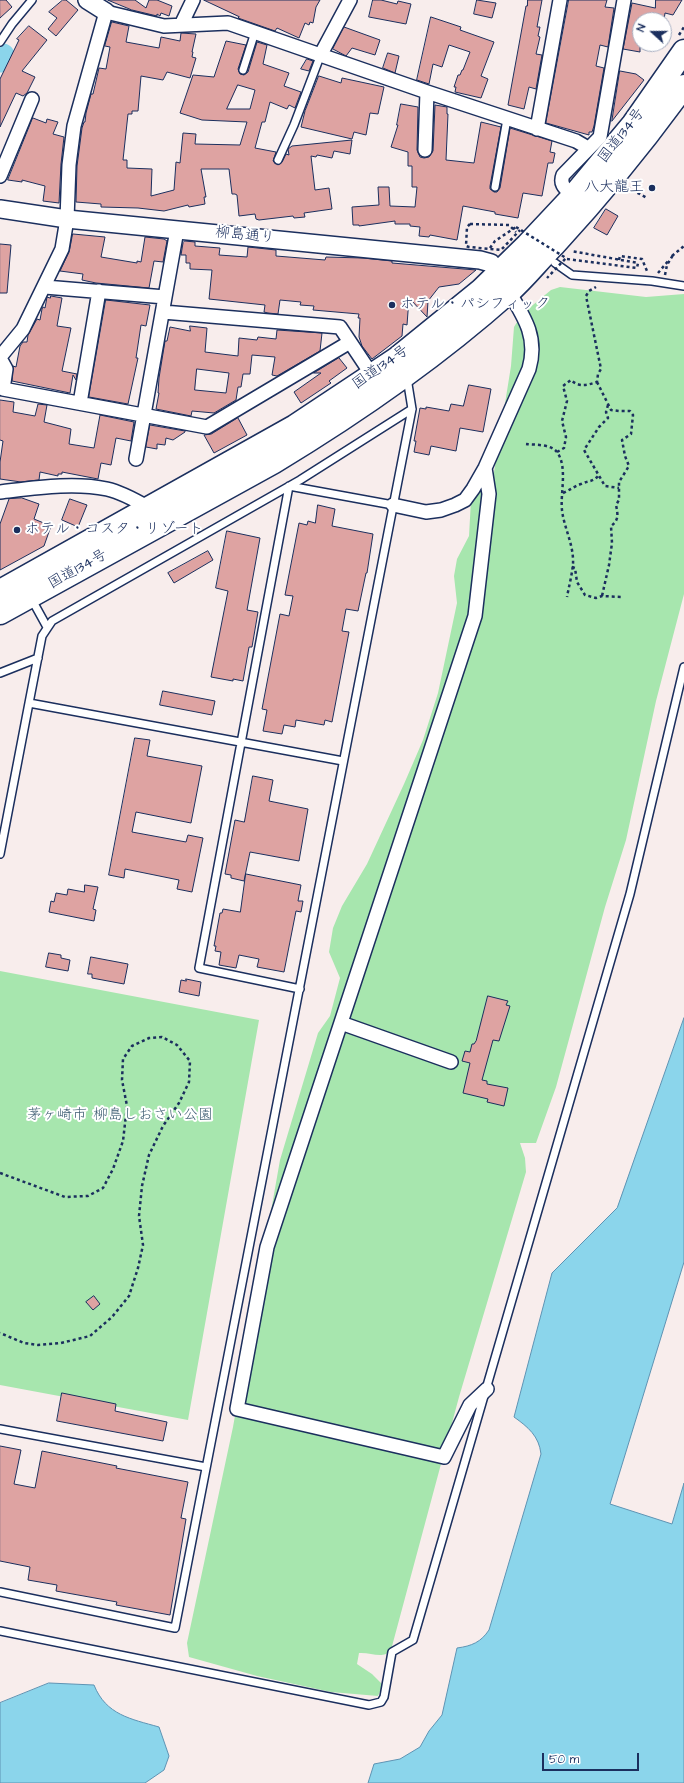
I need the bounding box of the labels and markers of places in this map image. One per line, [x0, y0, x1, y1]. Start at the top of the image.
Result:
place label: 八大龍王 [584, 179, 644, 197]
marker: 八大龍王 [647, 183, 657, 193]
place label: ホテル・パシフィック [400, 296, 550, 314]
marker: ホテル・パシフィック [387, 300, 397, 310]
place label: ホテル・コスタ・リゾート [25, 521, 204, 539]
marker: ホテル・コスタ・リゾート [12, 525, 22, 535]

